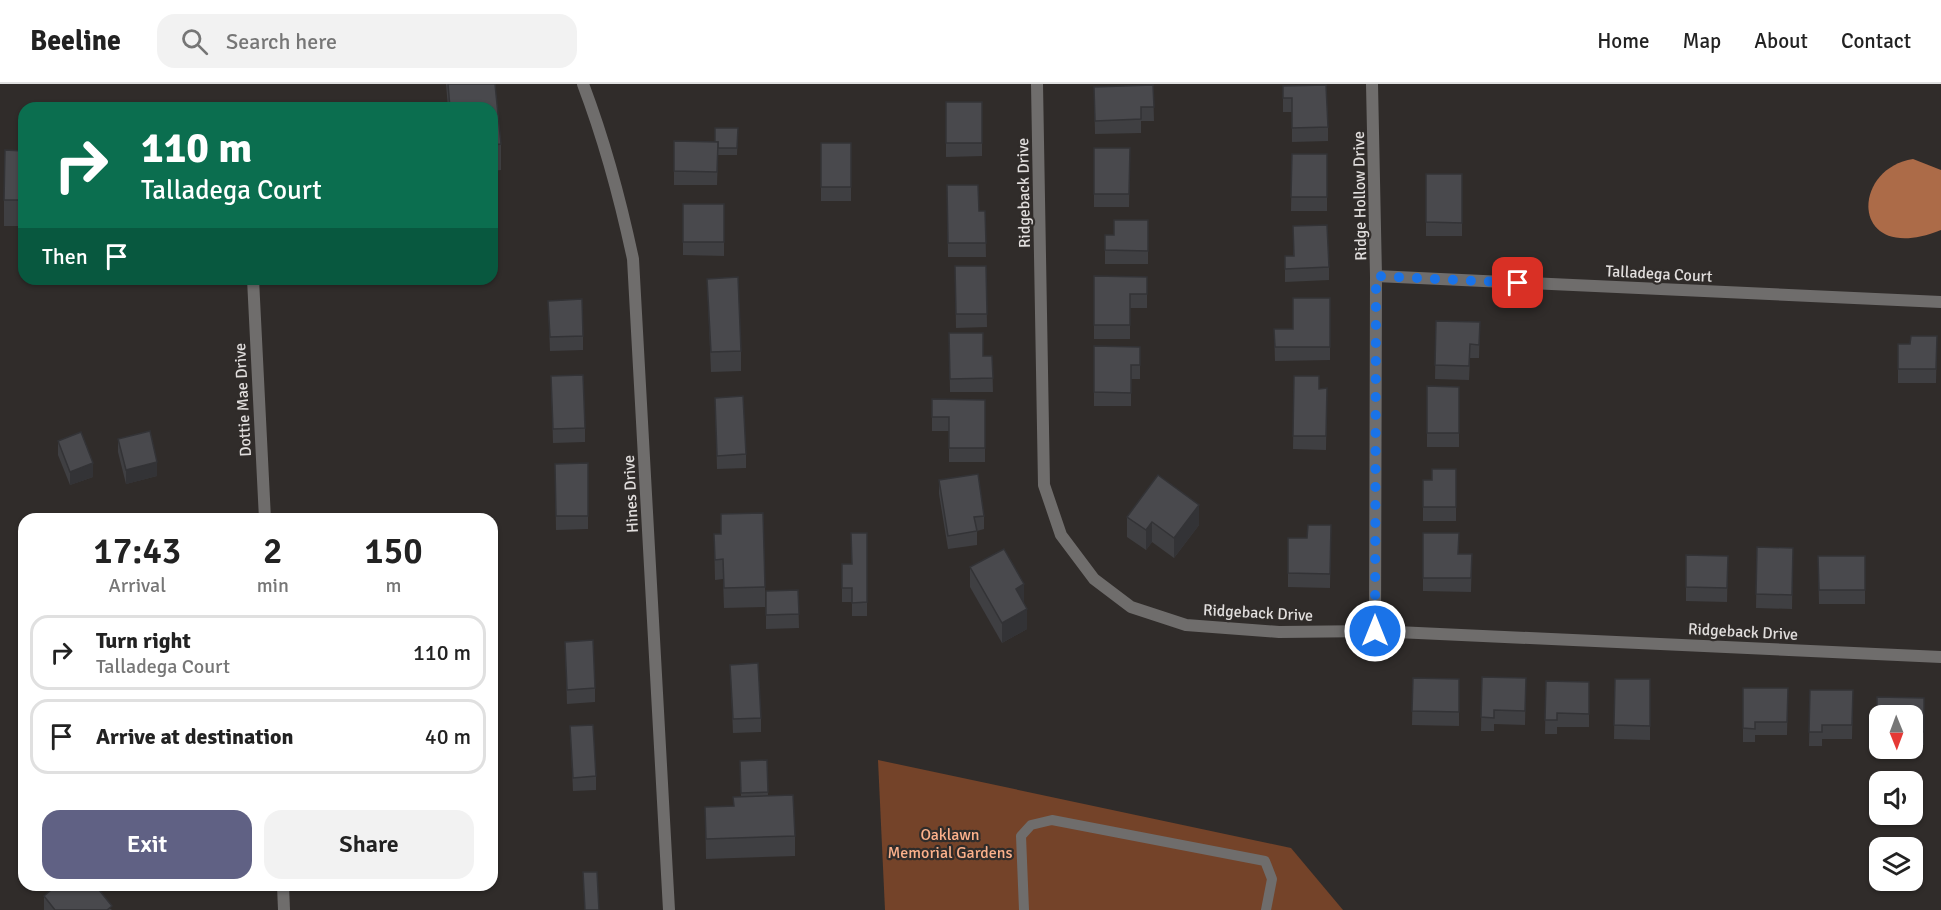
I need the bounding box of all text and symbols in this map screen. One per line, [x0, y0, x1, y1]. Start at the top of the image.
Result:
search box [157, 14, 577, 68]
text: Beeline [30, 24, 121, 58]
icon: search [178, 25, 211, 58]
text: Search here [226, 28, 337, 55]
text: Home [1597, 28, 1650, 54]
text: Map [1683, 28, 1721, 54]
text: About [1754, 28, 1808, 54]
text: Contact [1841, 28, 1911, 54]
text: 110 m [141, 123, 252, 174]
icon: right [42, 126, 120, 204]
street label: Ridge Hollow Drive [1349, 131, 1371, 261]
street label: Ridgeback Drive [1013, 138, 1035, 248]
text: Talladega Court [141, 174, 322, 207]
icon: arrive [100, 240, 133, 273]
text: Then [42, 243, 88, 270]
pin [1492, 257, 1543, 308]
street label: Talladega Court [1605, 261, 1713, 287]
icon: arrive [1501, 266, 1534, 299]
street label: Dottie Mae Drive [230, 342, 256, 457]
street label: Hines Drive [619, 454, 643, 534]
text: 17:43 [93, 529, 181, 574]
text: 2 [263, 529, 283, 574]
text: 150 [364, 529, 423, 574]
text: Arrival [109, 573, 166, 598]
text: min [257, 573, 289, 598]
text: m [385, 573, 401, 598]
position arrow [1343, 599, 1407, 663]
street label: Ridgeback Drive [1202, 600, 1314, 626]
street label: Ridgeback Drive [1687, 619, 1799, 645]
text: Turn right [96, 627, 191, 654]
icon: right [45, 636, 78, 669]
text: 110 m [413, 639, 471, 666]
text: Talladega Court [96, 654, 230, 679]
north arrow [1869, 705, 1923, 759]
map controls [1869, 705, 1923, 891]
icon: arrive [45, 720, 78, 753]
text: Arrive at destination [96, 723, 293, 750]
text: 40 m [425, 723, 471, 750]
button: sound [1869, 771, 1923, 825]
button: Exit [42, 810, 252, 879]
button: Share [264, 810, 474, 879]
park label: Oaklawn Memorial Gardens [887, 825, 1013, 863]
button: layers [1869, 837, 1923, 891]

